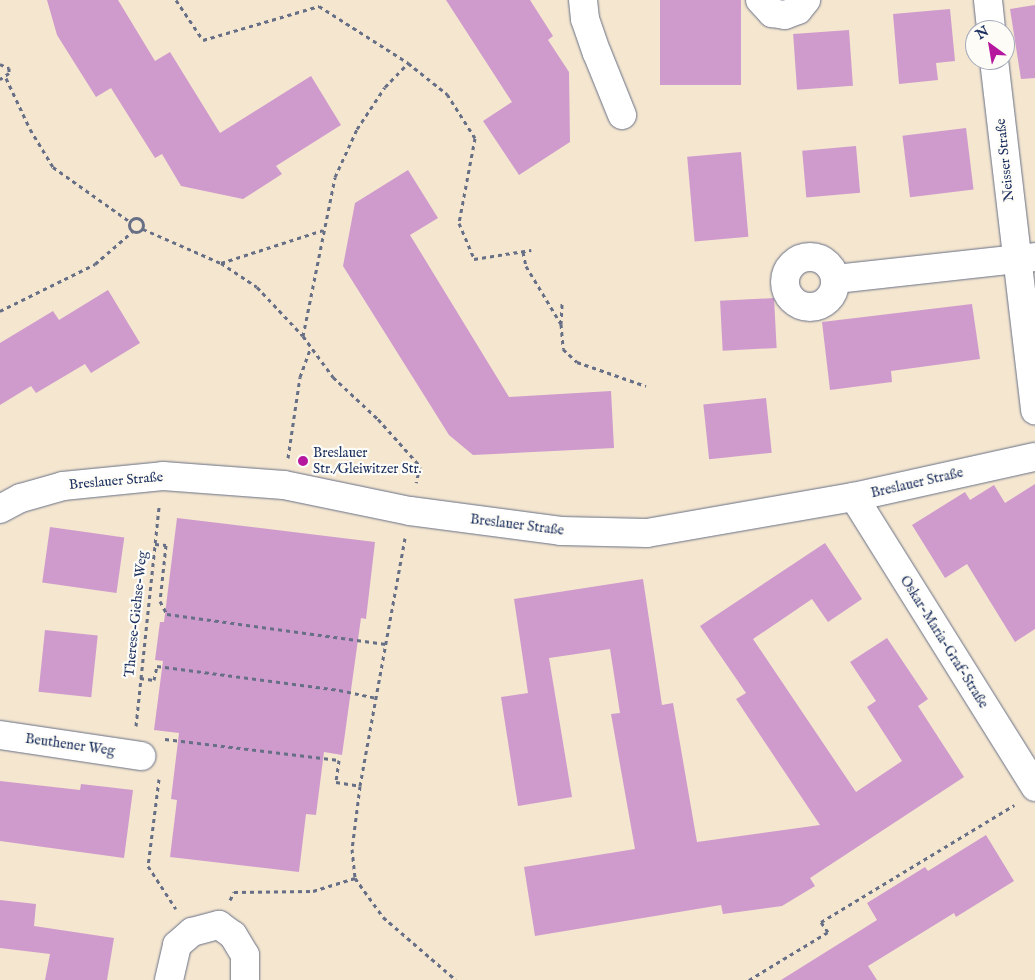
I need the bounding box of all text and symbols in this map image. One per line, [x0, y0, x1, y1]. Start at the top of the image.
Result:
north arrow [965, 20, 1015, 70]
text: N [973, 22, 992, 44]
street label: Neisser Straße [992, 118, 1018, 202]
place label: Breslauer Str./Gleiwitzer Str. [313, 445, 421, 478]
marker: Breslauer Str./Gleiwitzer Str. [297, 455, 309, 467]
street label: Breslauer Straße [869, 464, 965, 502]
street label: Breslauer Straße [68, 469, 164, 493]
street label: Breslauer Straße [469, 511, 565, 539]
street label: Therese-Giehse-Weg [121, 550, 151, 678]
street label: Oskar-Maria-Graf-Straße [896, 573, 992, 711]
street label: Beuthener Weg [24, 730, 116, 760]

